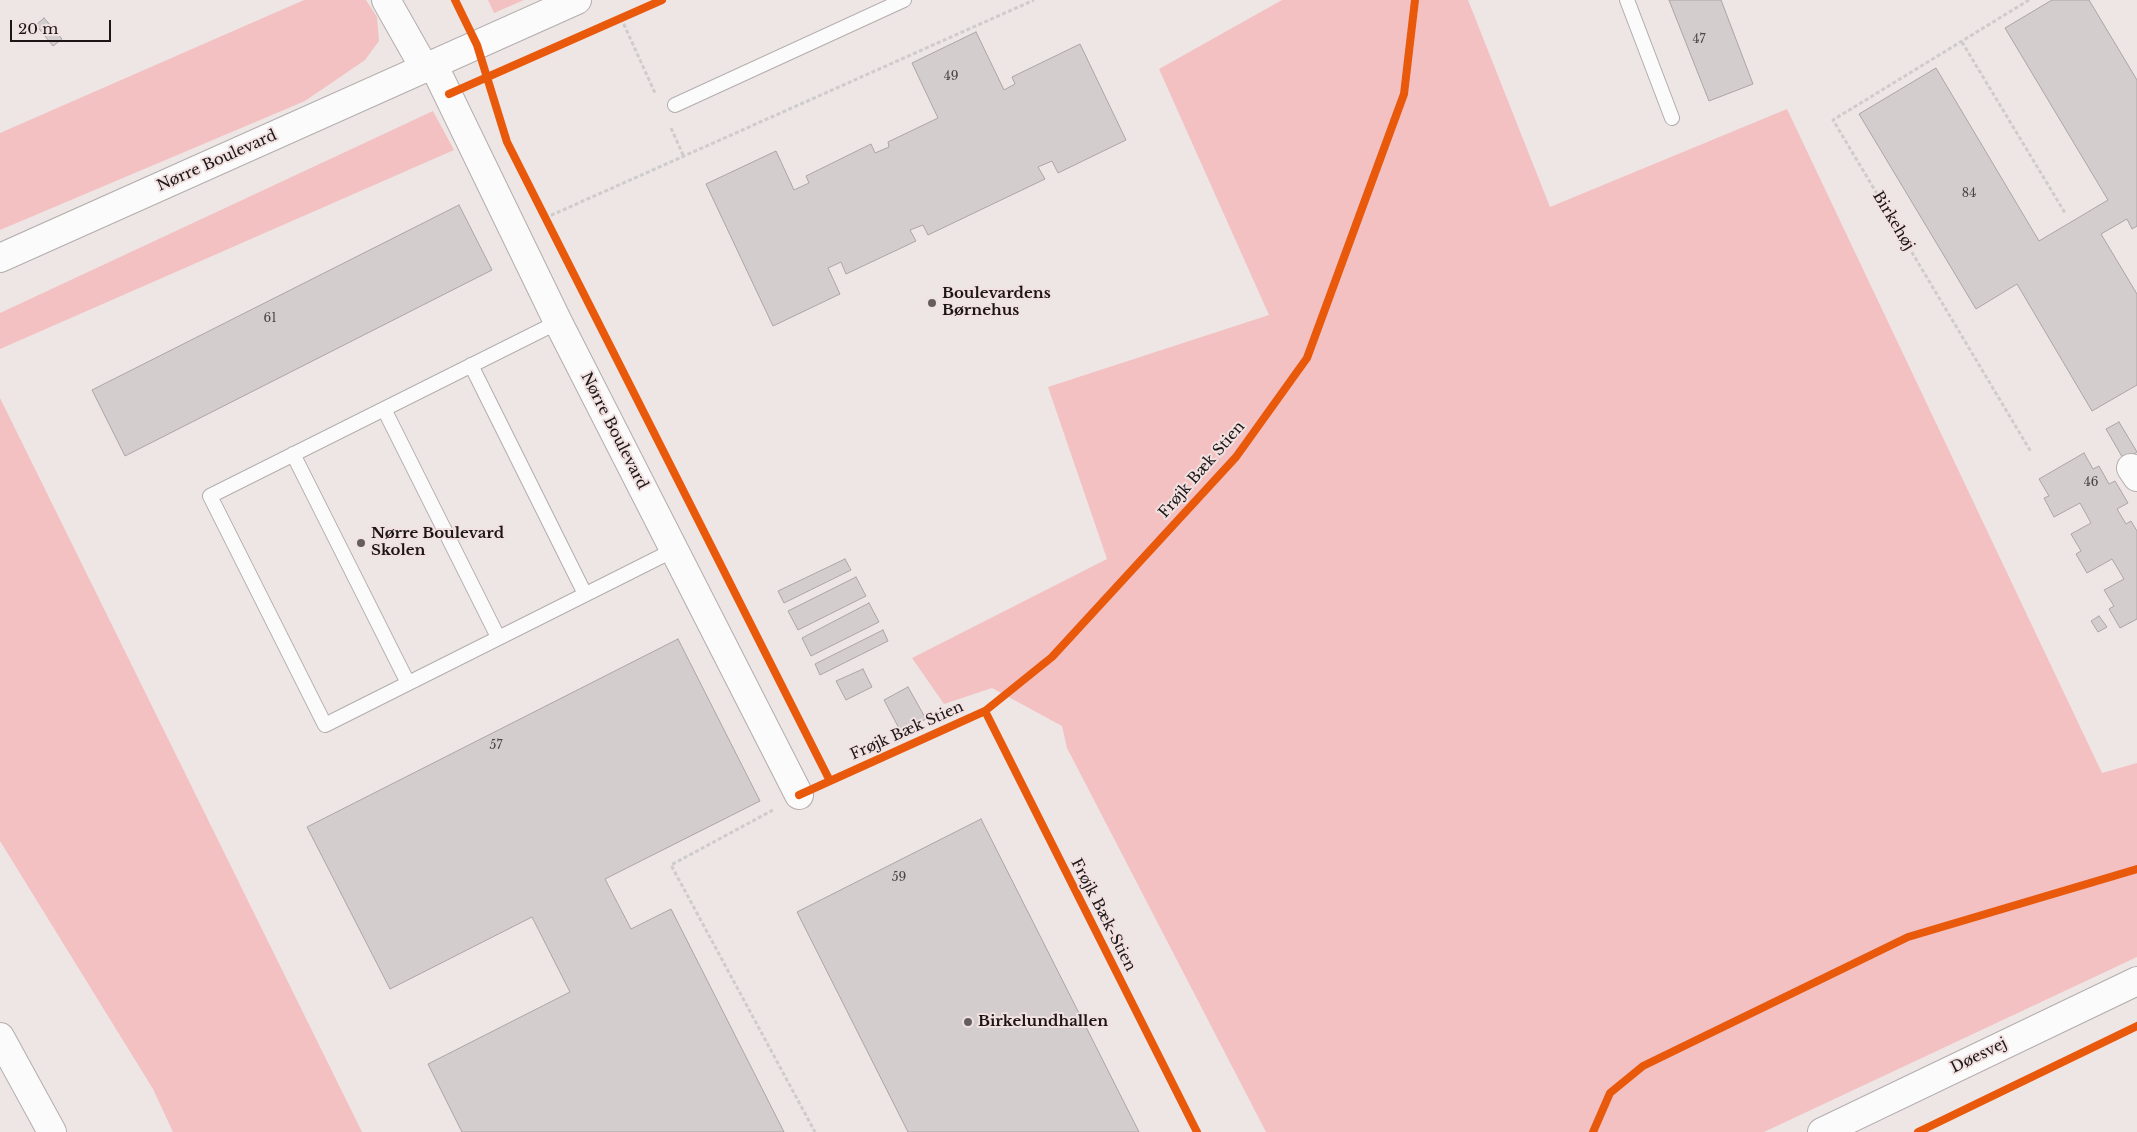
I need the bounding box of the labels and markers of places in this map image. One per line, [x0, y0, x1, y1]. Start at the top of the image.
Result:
place label: Boulevardens Børnehus [942, 285, 1051, 320]
marker: Boulevardens Børnehus [926, 297, 938, 309]
place label: Nørre Boulevard Skolen [371, 525, 504, 560]
marker: Nørre Boulevard Skolen [355, 537, 367, 549]
place label: Birkelundhallen [978, 1013, 1108, 1031]
marker: Birkelundhallen [962, 1016, 974, 1028]

